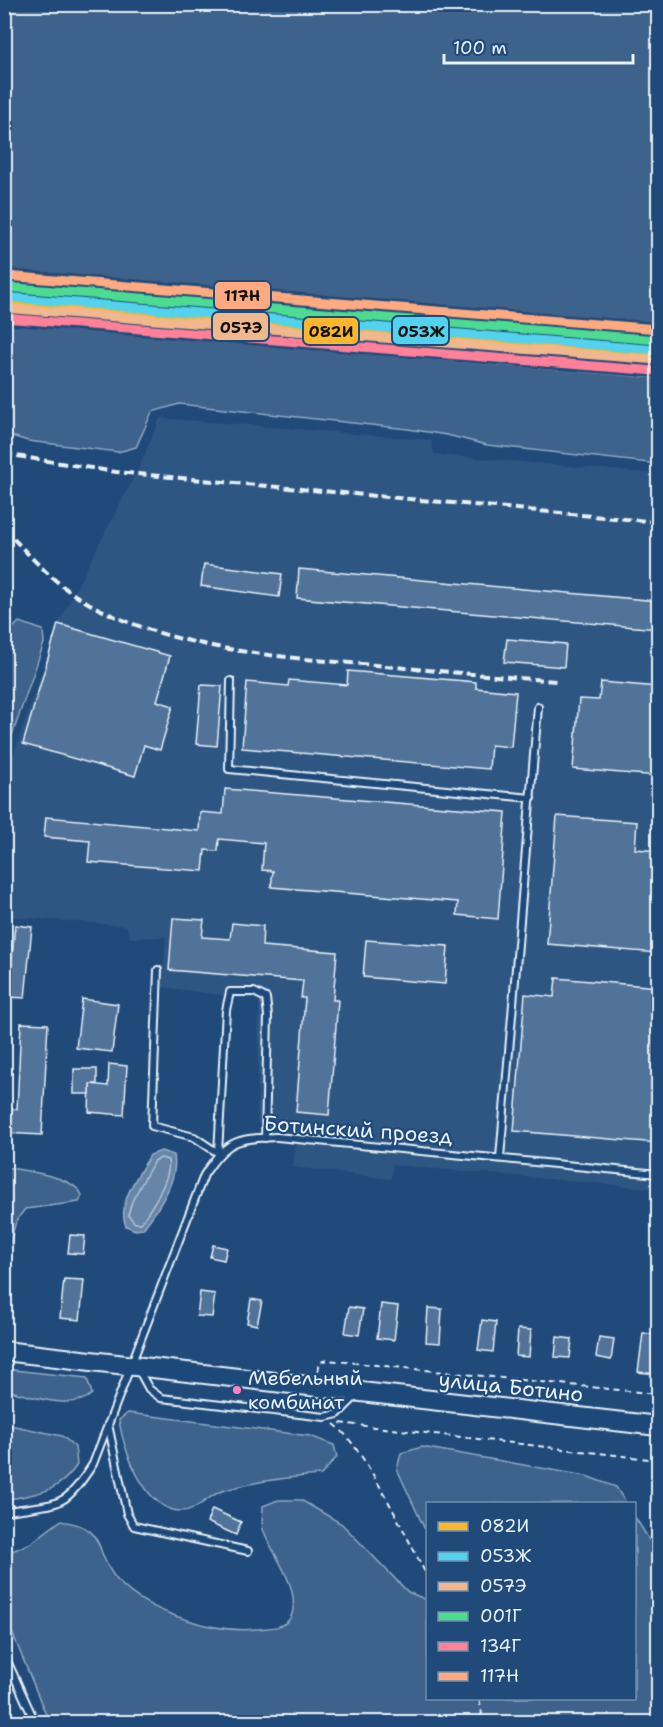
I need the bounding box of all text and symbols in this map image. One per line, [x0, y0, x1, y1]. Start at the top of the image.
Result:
scale bar [444, 27, 633, 65]
text: 100 m [453, 36, 507, 60]
line badge: 117Н [214, 281, 271, 310]
text: 117Н [224, 285, 260, 306]
line badge: 057Э [212, 312, 269, 341]
line badge: 053Ж [392, 316, 449, 345]
text: 057Э [220, 317, 262, 338]
line badge: 082И [303, 317, 359, 345]
text: 082И [308, 321, 354, 342]
text: 053Ж [398, 321, 445, 342]
street label: Ботинский проезд [262, 1109, 454, 1151]
place label: Мебельный комбинат [248, 1365, 362, 1415]
street label: улица Ботино [437, 1365, 585, 1409]
marker: Мебельный комбинат [231, 1384, 243, 1396]
legend [426, 1502, 636, 1700]
text: 082И [480, 1514, 529, 1538]
text: 053Ж [480, 1544, 531, 1568]
text: 057Э [480, 1574, 527, 1598]
text: 001Г [480, 1604, 522, 1628]
text: 134Г [480, 1634, 521, 1658]
text: 117Н [480, 1664, 519, 1688]

